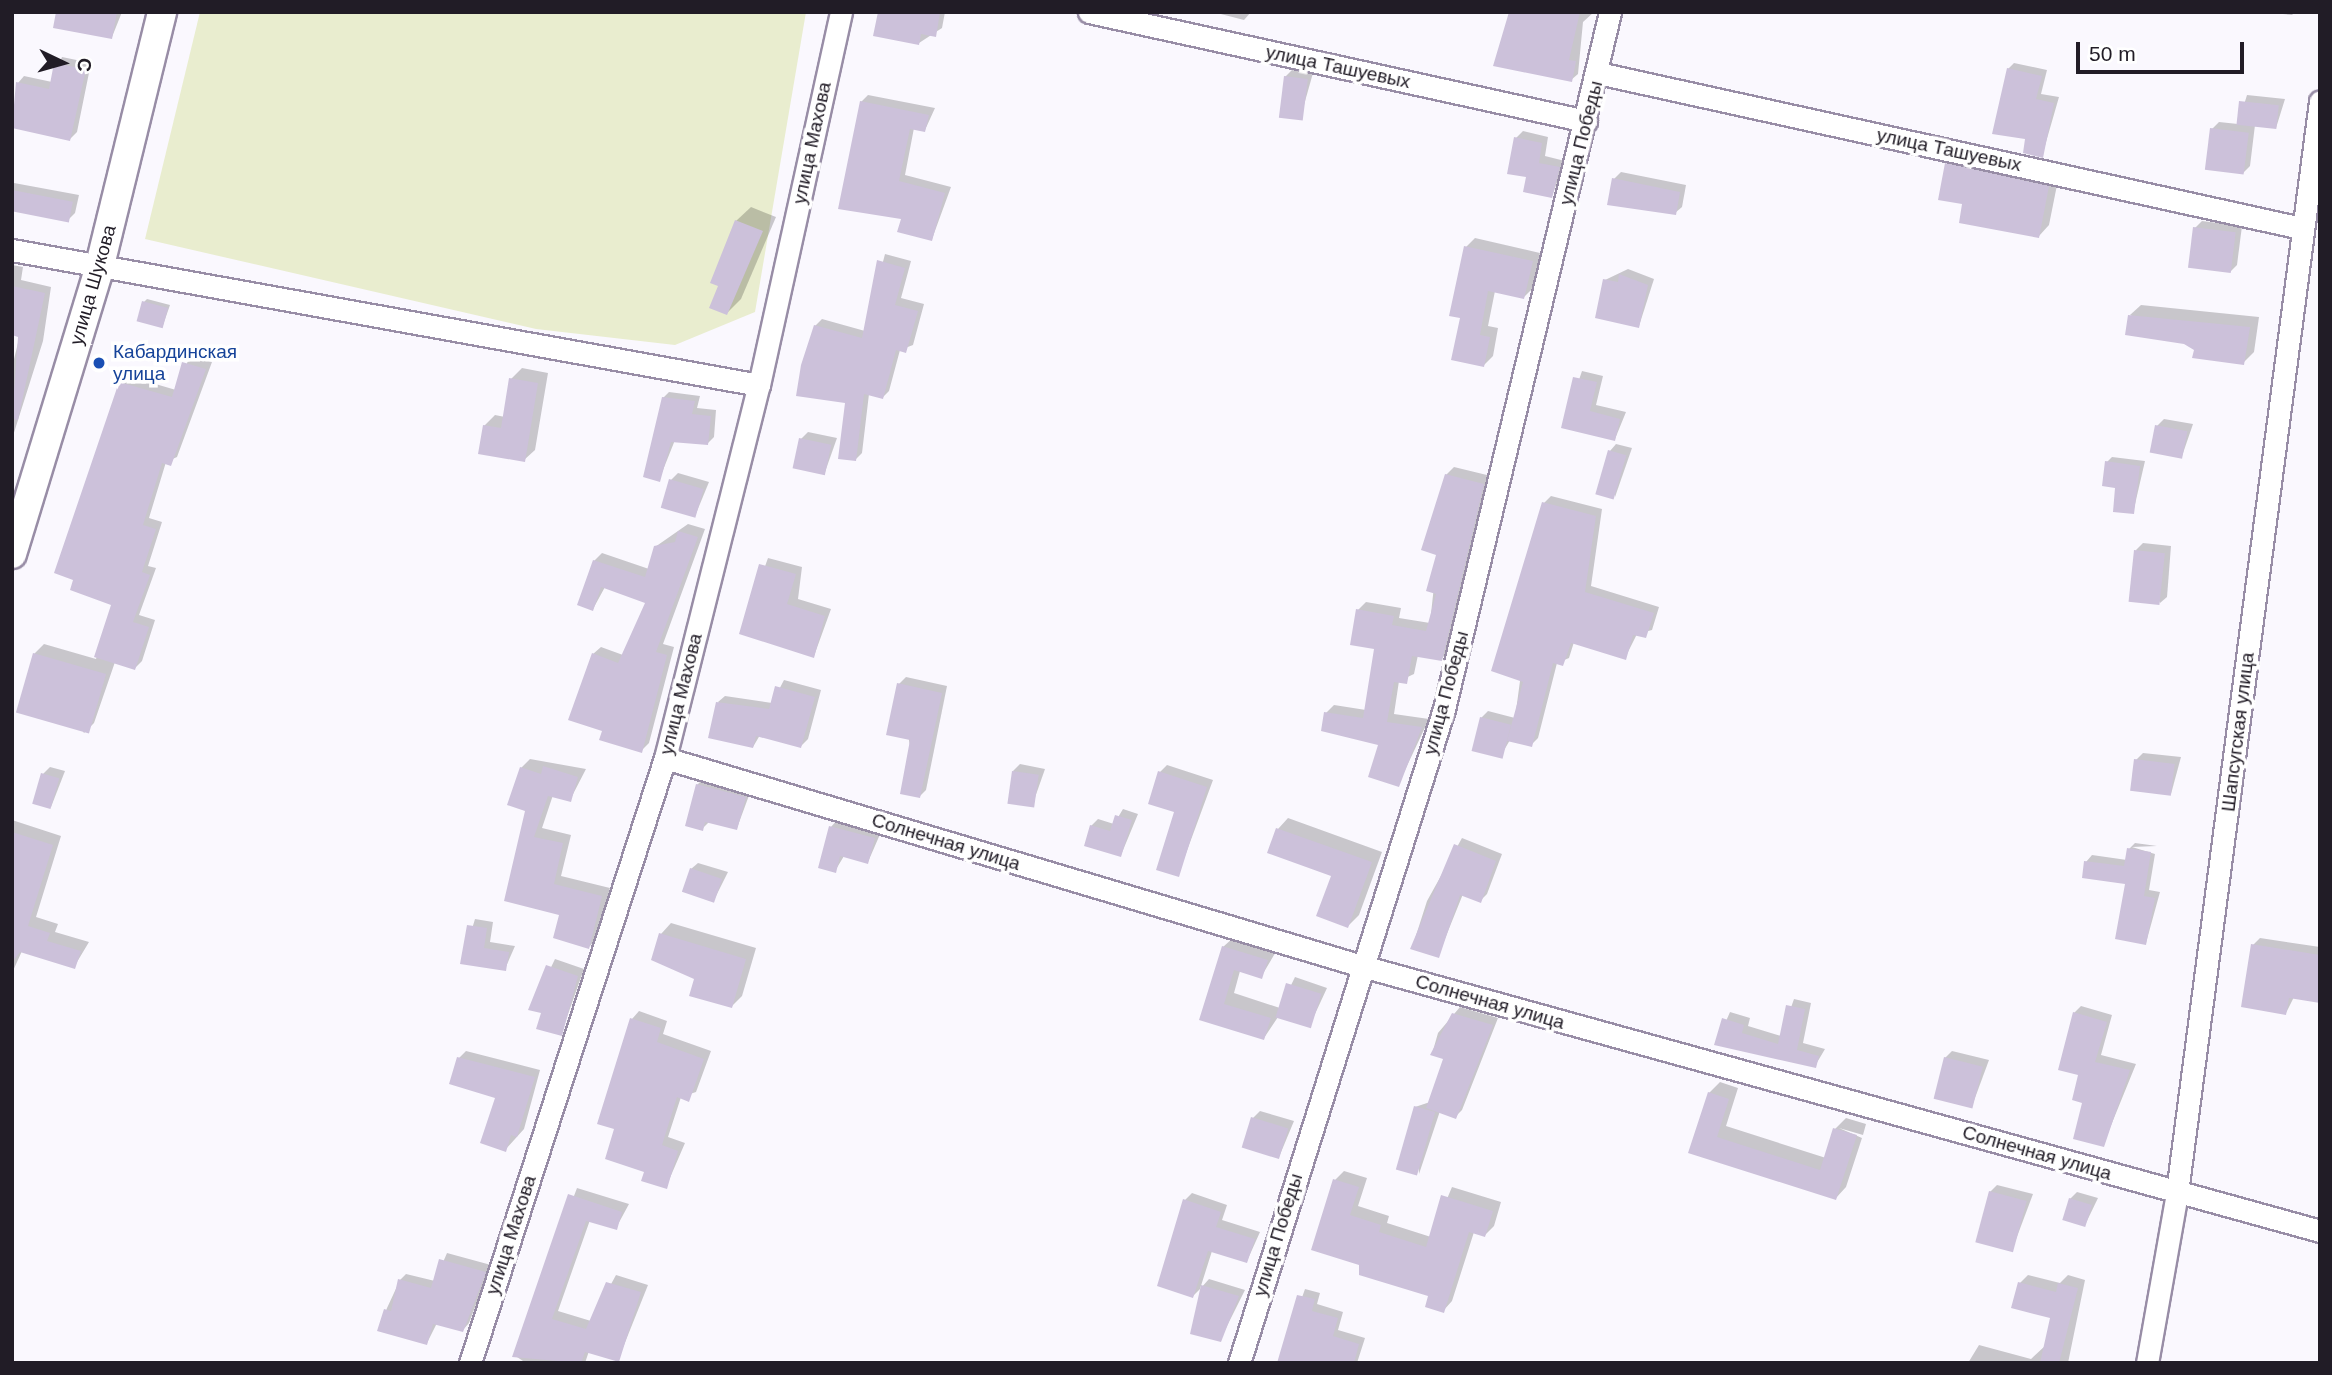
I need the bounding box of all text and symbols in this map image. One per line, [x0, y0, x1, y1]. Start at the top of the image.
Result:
north arrow [28, 28, 98, 98]
scale bar [2080, 28, 2248, 72]
street label: улица Ташуевых [1264, 41, 1412, 93]
text: 50 m [2089, 42, 2136, 65]
text: С [73, 57, 95, 73]
street label: улица Победы [1555, 78, 1607, 208]
street label: улица Махова [788, 80, 836, 206]
street label: улица Ташуевых [1875, 124, 2023, 176]
street label: улица Шукова [65, 222, 121, 348]
place label: Кабардинская улица [113, 341, 237, 385]
marker: Кабардинская улица [91, 355, 107, 371]
street label: улица Победы [1419, 629, 1473, 757]
street label: улица Махова [655, 631, 707, 757]
street label: Шапсугская улица [2217, 651, 2259, 813]
street label: Солнечная улица [869, 809, 1023, 875]
street label: Солнечная улица [1413, 970, 1567, 1034]
street label: Солнечная улица [1960, 1121, 2114, 1185]
street label: улица Победы [1248, 1171, 1308, 1299]
street label: улица Махова [481, 1172, 541, 1298]

